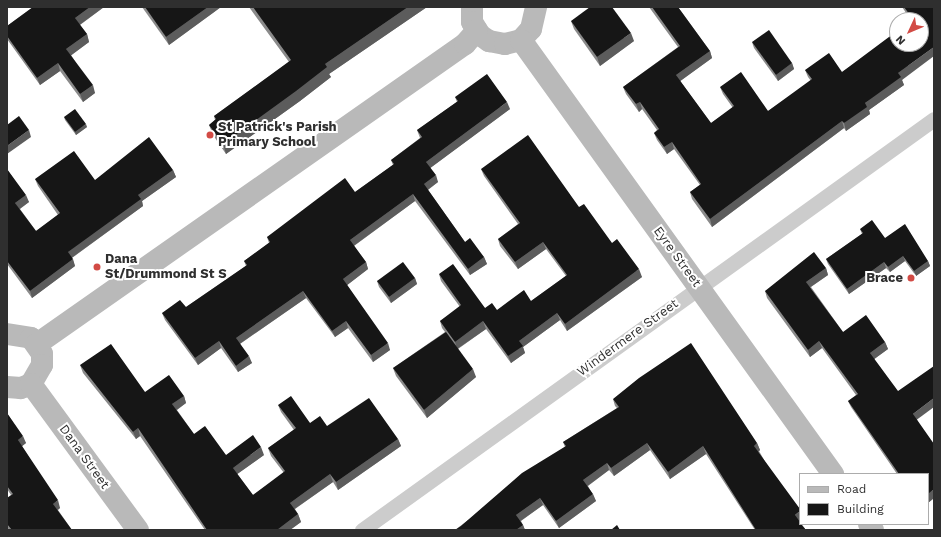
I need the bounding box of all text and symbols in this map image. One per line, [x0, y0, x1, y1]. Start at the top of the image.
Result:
north arrow [889, 12, 929, 52]
text: N [893, 33, 908, 47]
place label: St Patrick's Parish Primary School [218, 120, 337, 151]
marker: St Patrick's Parish Primary School [205, 130, 215, 140]
street label: Eyre Street [650, 224, 704, 290]
place label: Dana St/Drummond St S [105, 252, 227, 283]
marker: Dana St/Drummond St S [92, 262, 102, 272]
place label: Brace [866, 270, 903, 286]
marker: Brace [906, 273, 916, 283]
street label: Windermere Street [574, 296, 682, 380]
street label: Dana Street [55, 422, 113, 492]
legend [799, 473, 929, 525]
text: Road [837, 482, 866, 496]
text: Building [837, 502, 884, 516]

